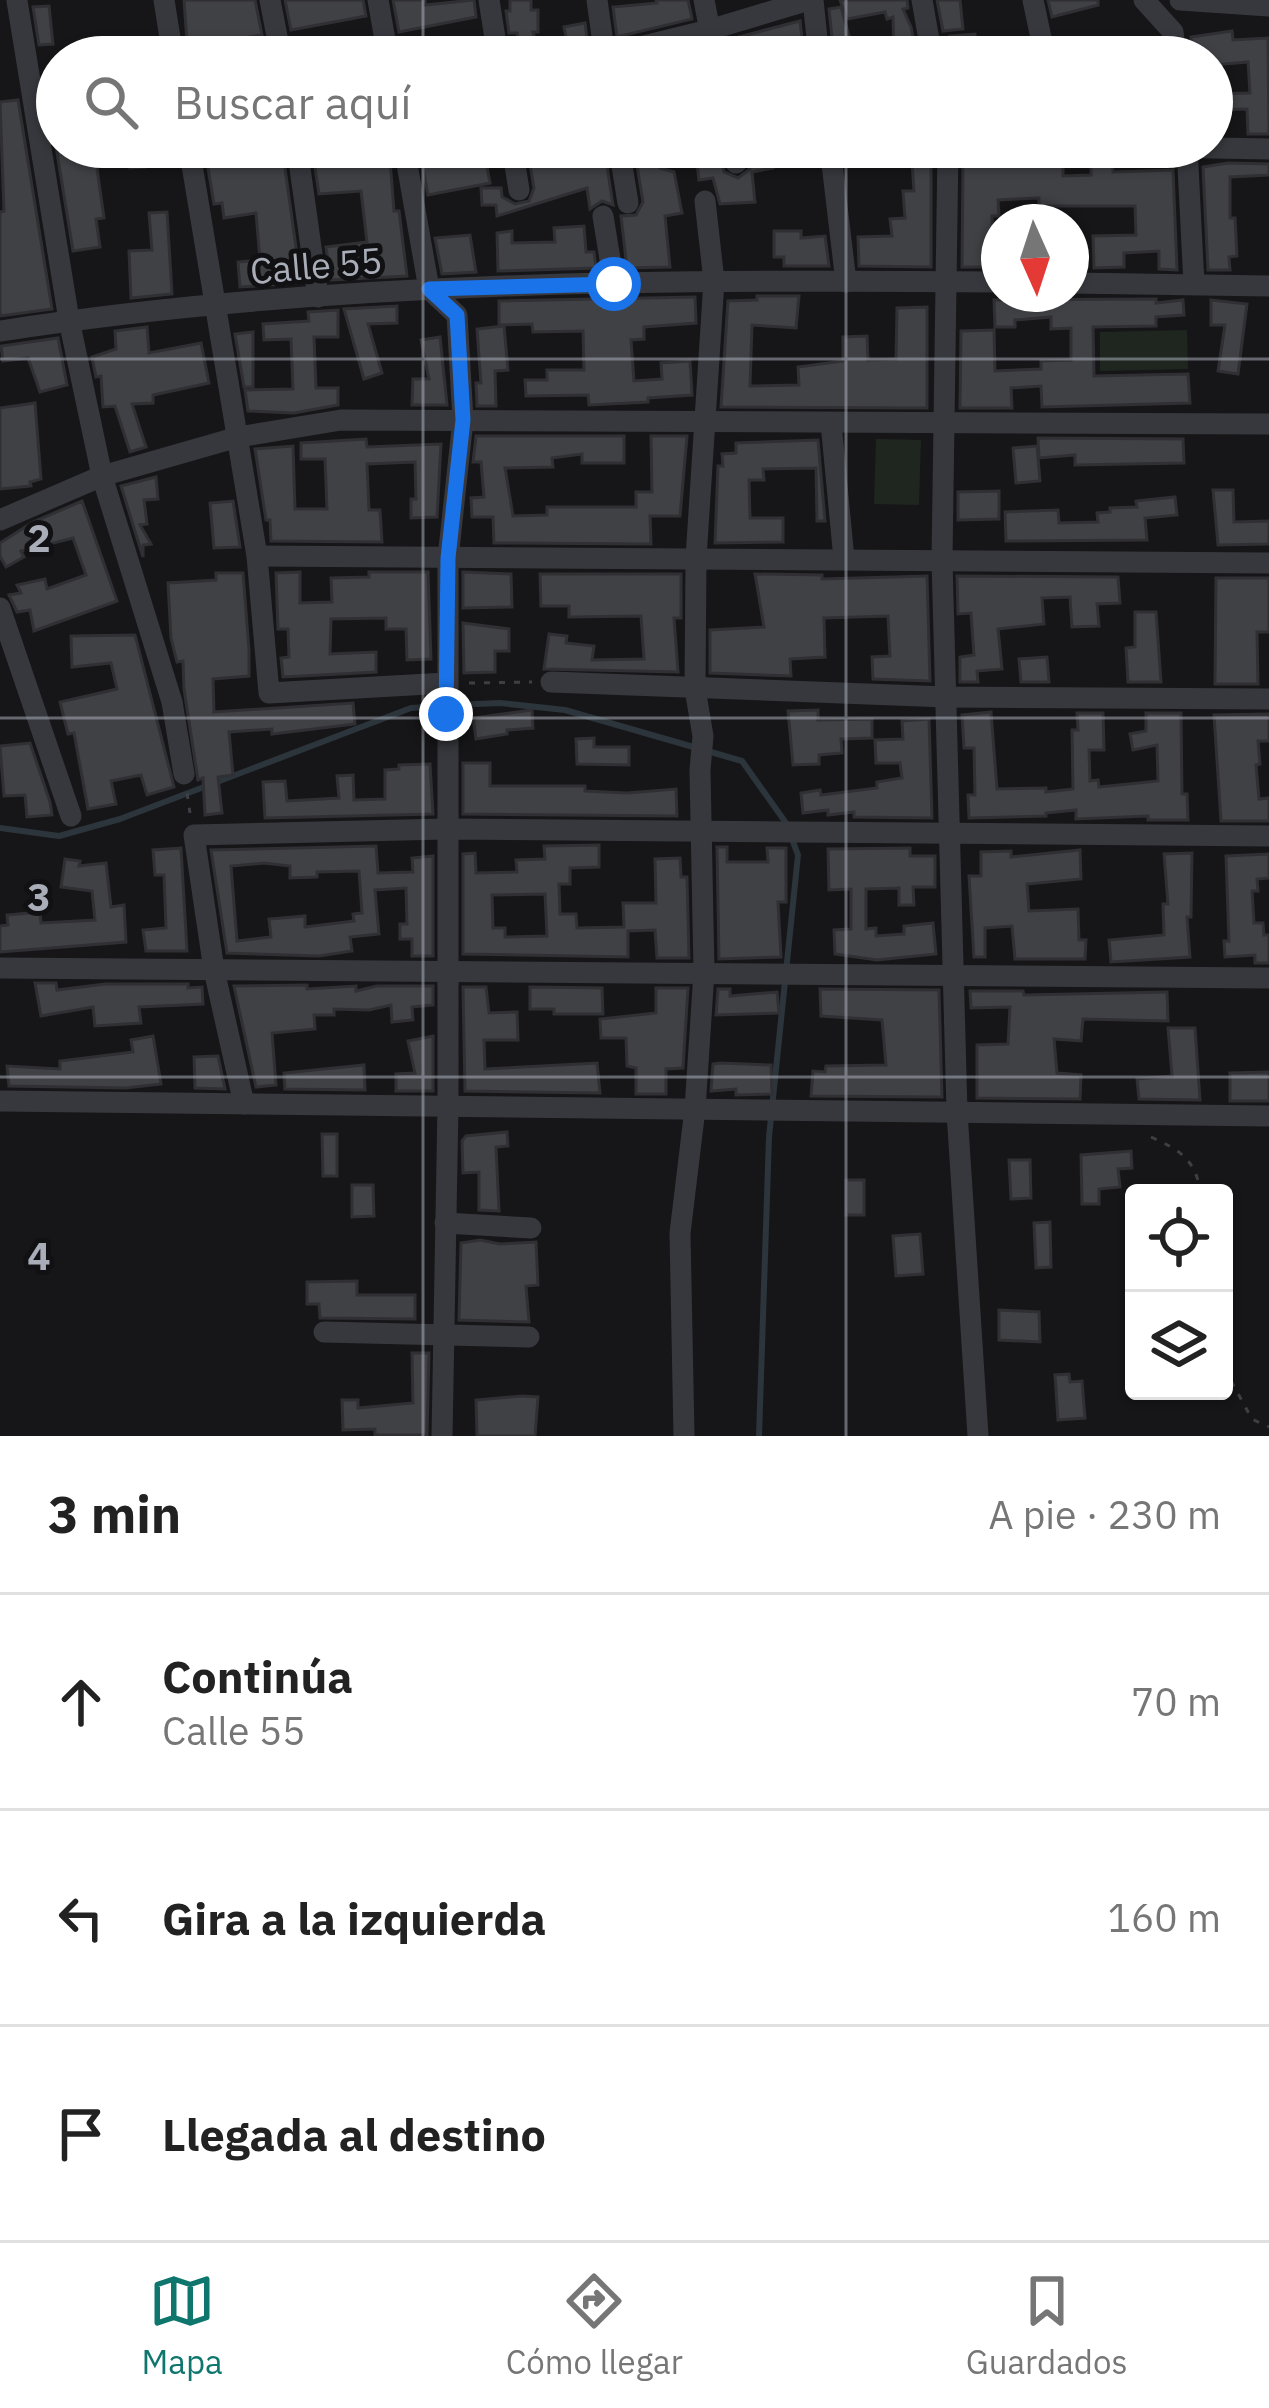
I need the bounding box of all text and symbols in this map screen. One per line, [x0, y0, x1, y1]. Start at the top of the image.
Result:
search box [36, 36, 1233, 168]
icon: search [78, 69, 144, 135]
text: Buscar aquí [174, 73, 412, 131]
north arrow [981, 204, 1089, 312]
street label: Calle 55 [248, 236, 384, 294]
route start [587, 257, 641, 311]
text: 2 [27, 512, 51, 563]
route end [419, 687, 473, 741]
text: 3 [27, 871, 51, 922]
map controls [1125, 1184, 1233, 1400]
button: locate [1125, 1184, 1233, 1292]
text: 4 [27, 1230, 51, 1281]
button: layers [1125, 1292, 1233, 1400]
text: 3 min [48, 1481, 181, 1547]
text: A pie · 230 m [988, 1489, 1221, 1540]
text: Continúa [162, 1647, 353, 1705]
icon: ahead [48, 1669, 114, 1735]
text: 70 m [1131, 1676, 1221, 1727]
text: Calle 55 [162, 1705, 305, 1756]
icon: left [48, 1885, 114, 1951]
text: Gira a la izquierda [162, 1889, 546, 1947]
text: 160 m [1108, 1892, 1221, 1943]
icon: arrive [48, 2101, 114, 2167]
text: Llegada al destino [162, 2105, 546, 2163]
tab: Mapa [142, 2268, 223, 2383]
tab: Cómo llegar [506, 2268, 683, 2383]
tab: Guardados [966, 2268, 1127, 2383]

